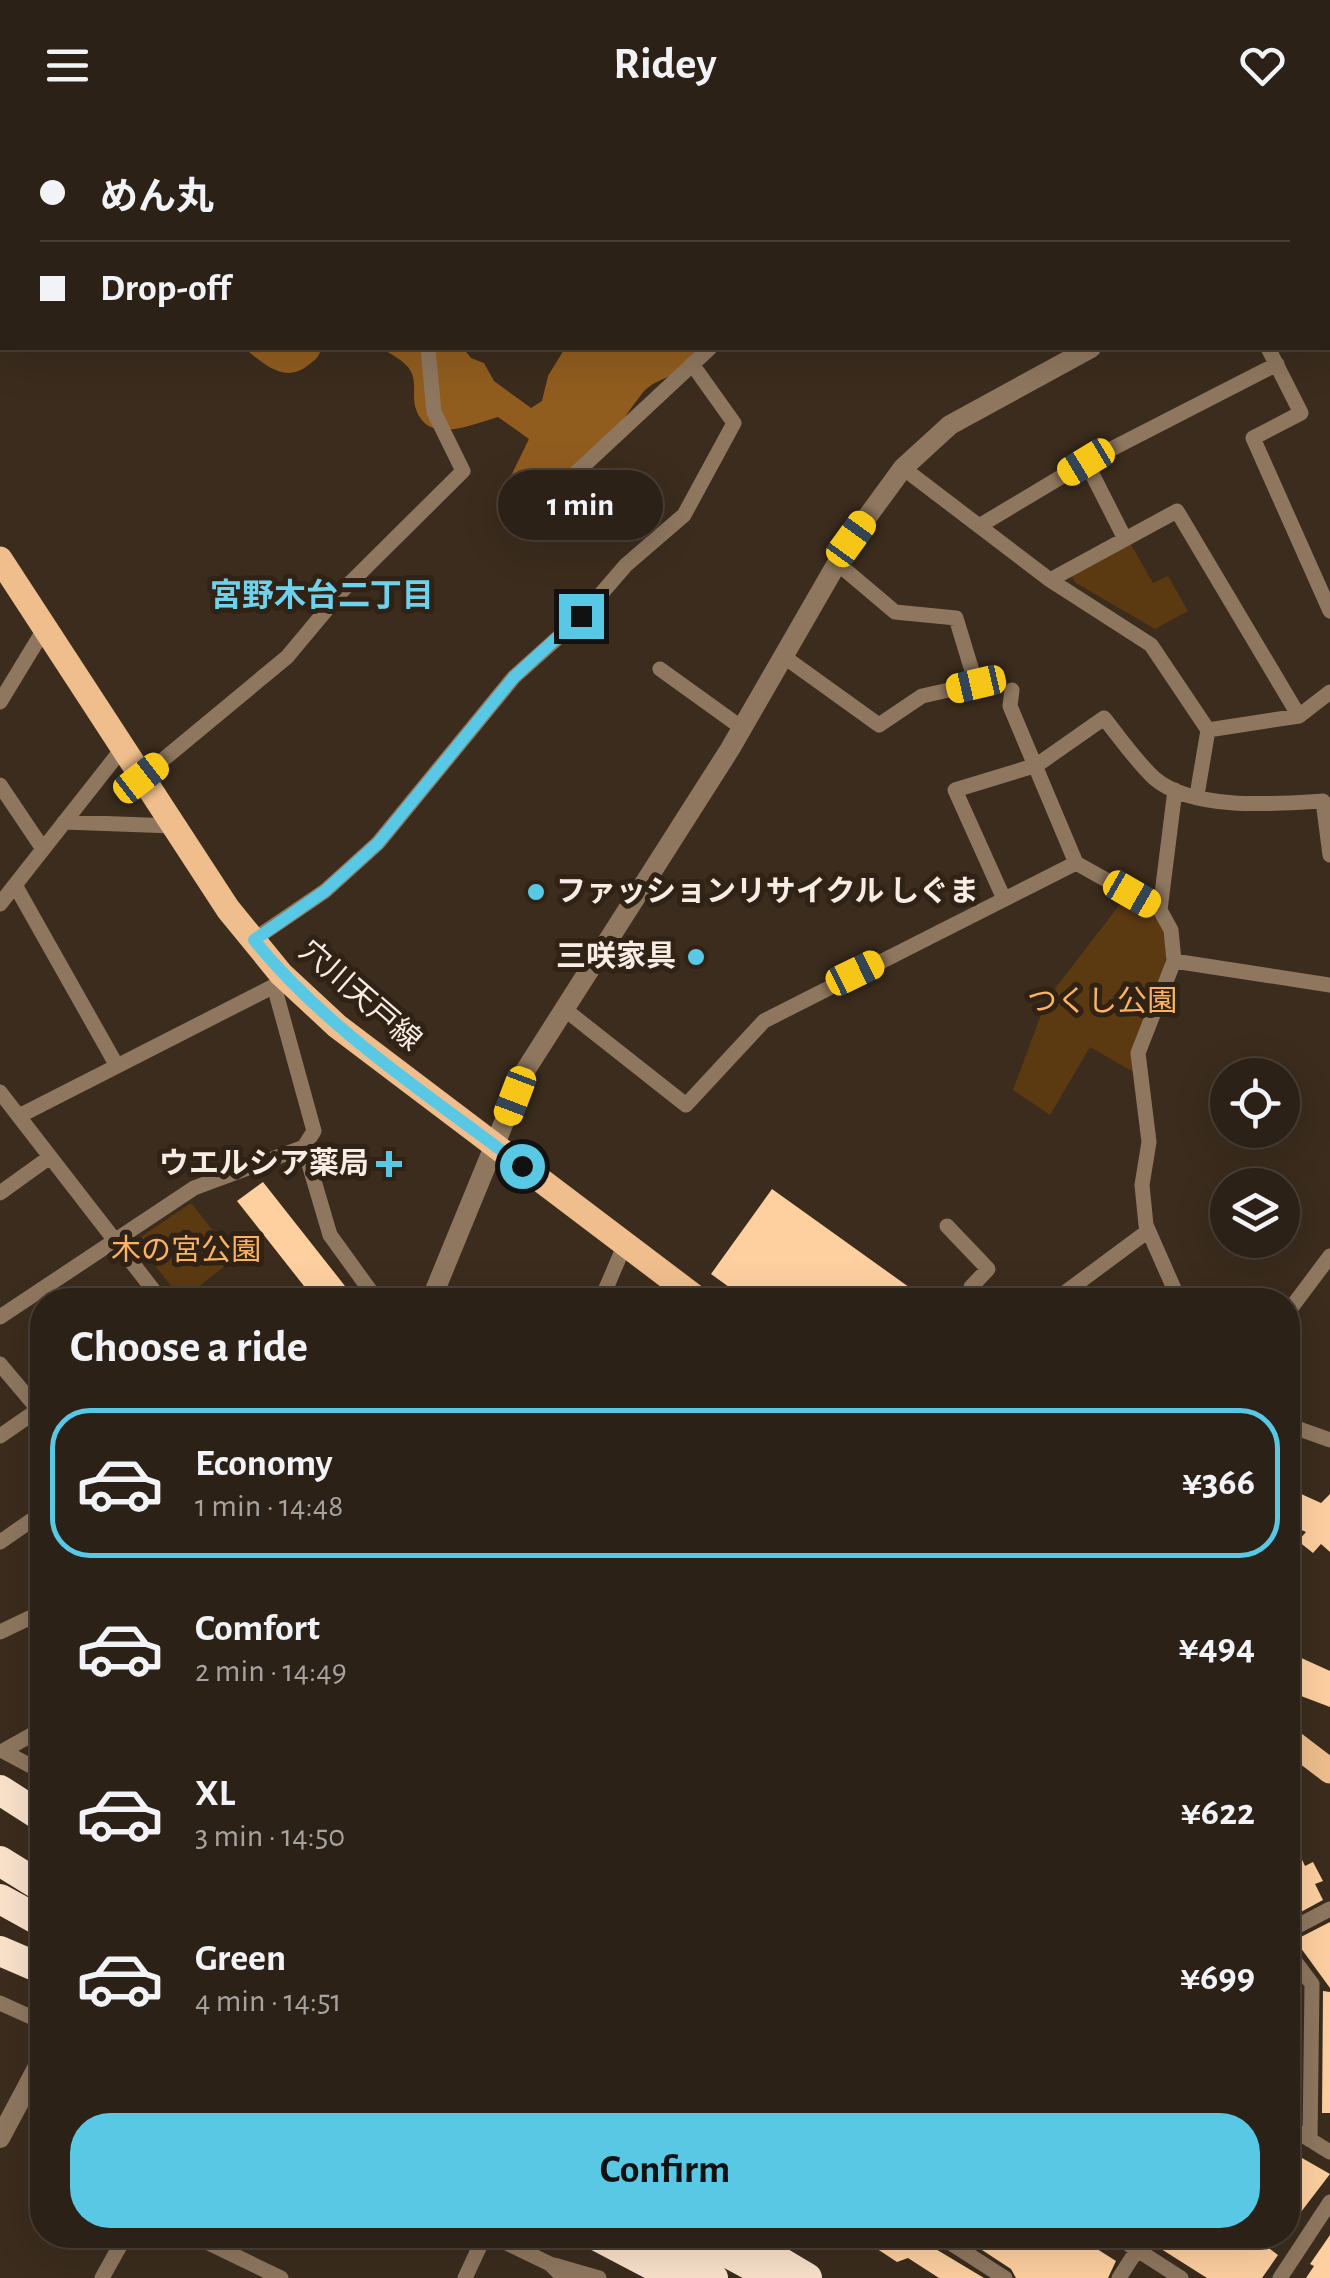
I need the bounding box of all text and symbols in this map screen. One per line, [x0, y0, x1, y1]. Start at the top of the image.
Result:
icon: menu [40, 38, 95, 93]
icon: heart [1235, 38, 1290, 93]
text: Ridey [613, 42, 717, 87]
text: めん丸 [100, 179, 214, 217]
text: Drop-off [100, 270, 231, 308]
car [1053, 434, 1119, 490]
callout: 1 min [498, 471, 664, 541]
text: 1 min [547, 489, 614, 521]
car [821, 506, 881, 572]
district label: 宮野木台二丁目 [210, 578, 434, 612]
route end [559, 594, 604, 639]
car [943, 663, 1009, 705]
car [108, 748, 174, 808]
car [1099, 866, 1165, 922]
place label: ファッションリサイクル しぐま [556, 876, 979, 907]
marker: ファッションリサイクル しぐま [525, 881, 547, 903]
street label: 穴川天戸線 [294, 934, 428, 1057]
place label: 三咲家具 [556, 940, 676, 972]
marker: 三咲家具 [685, 946, 707, 968]
car [821, 946, 889, 1000]
park label: つくし公園 [1027, 986, 1177, 1017]
map controls [1210, 1058, 1300, 1258]
button: locate [1210, 1058, 1300, 1148]
car [490, 1063, 540, 1129]
route start [500, 1144, 545, 1189]
place label: ウエルシア薬局 [159, 1147, 369, 1179]
marker: ウエルシア薬局 [378, 1153, 400, 1175]
button: layers [1210, 1168, 1300, 1258]
park label: 木の宮公園 [111, 1234, 261, 1266]
text: Choose a ride [70, 1325, 308, 1370]
icon: car [75, 1438, 165, 1528]
text: Economy [195, 1445, 333, 1483]
text: ¥366 [1182, 1464, 1255, 1502]
text: 1 min · 14:48 [195, 1490, 343, 1522]
icon: car [75, 1603, 165, 1693]
text: Comfort [195, 1610, 320, 1648]
text: ¥494 [1178, 1629, 1255, 1667]
text: 2 min · 14:49 [195, 1655, 347, 1687]
icon: car [75, 1768, 165, 1858]
text: XL [195, 1775, 235, 1813]
text: ¥622 [1181, 1794, 1255, 1832]
text: 3 min · 14:50 [195, 1820, 345, 1852]
icon: car [75, 1933, 165, 2023]
text: Green [195, 1940, 286, 1978]
text: ¥699 [1180, 1959, 1255, 1997]
text: 4 min · 14:51 [195, 1985, 342, 2017]
button: Confirm [70, 2113, 1260, 2228]

